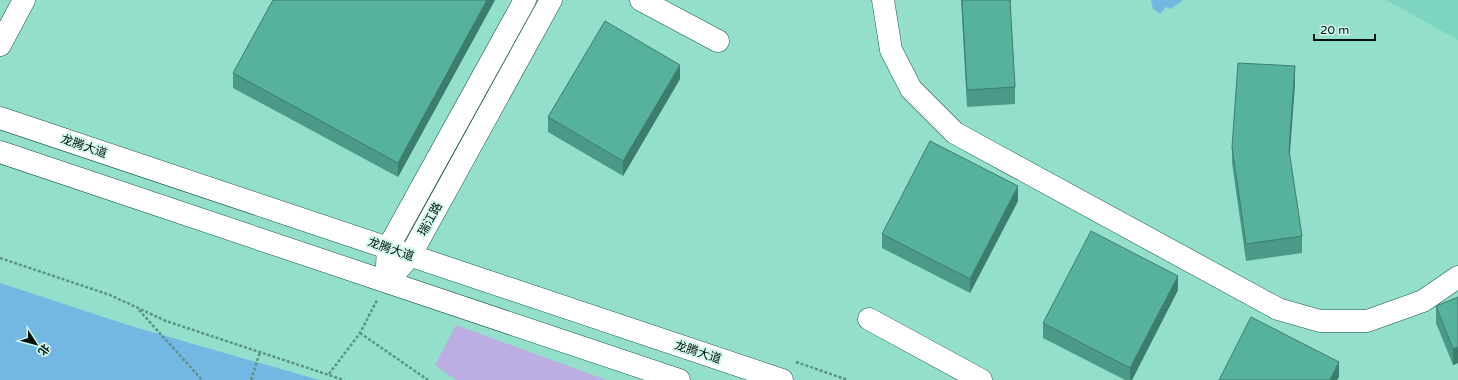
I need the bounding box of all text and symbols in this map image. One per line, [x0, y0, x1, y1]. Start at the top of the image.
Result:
scale bar [1314, 16, 1375, 42]
text: 20 m [1320, 23, 1349, 37]
street label: 龙腾大道 [59, 132, 109, 160]
street label: 瑞江路 [415, 200, 445, 238]
street label: 龙腾大道 [366, 235, 416, 263]
north arrow [16, 324, 56, 364]
street label: 龙腾大道 [673, 338, 723, 366]
text: 北 [35, 341, 52, 358]

